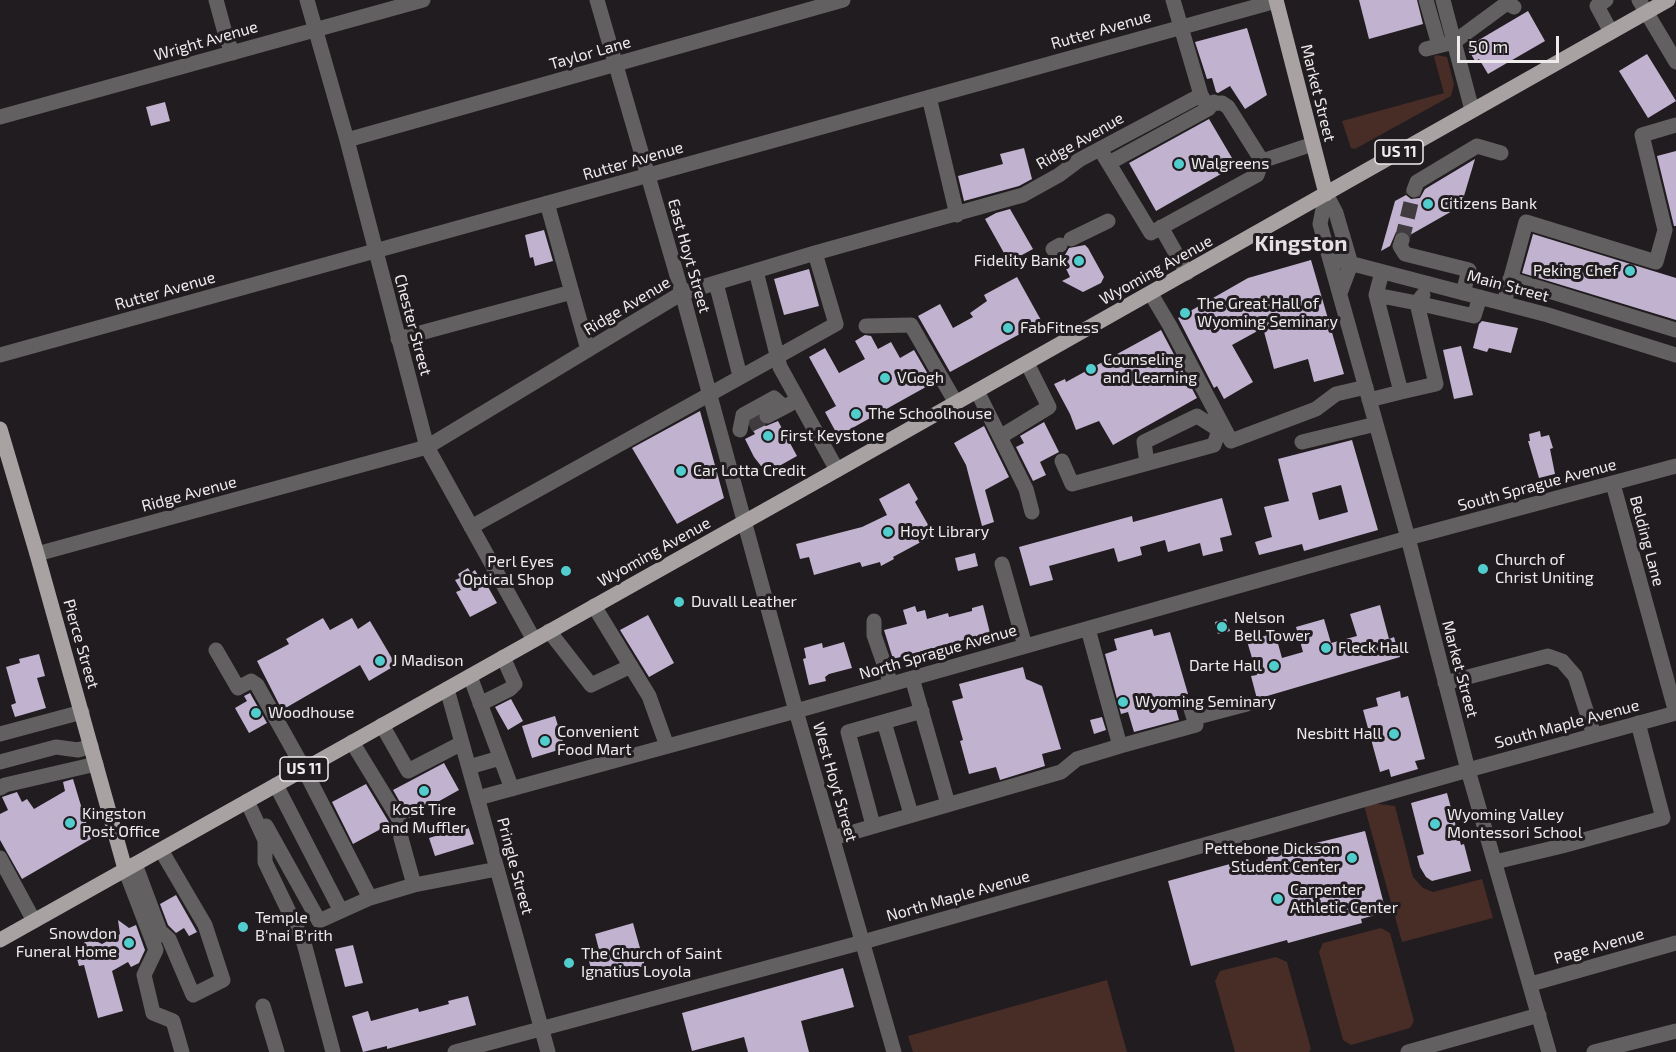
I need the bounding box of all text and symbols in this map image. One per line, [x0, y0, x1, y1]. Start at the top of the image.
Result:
street label: Rutter Avenue [1049, 7, 1153, 53]
street label: Wright Avenue [152, 17, 260, 65]
scale bar [1460, 24, 1562, 62]
street label: Taylor Lane [547, 32, 633, 74]
text: 50 m [1468, 35, 1508, 57]
street label: Market Street [1297, 42, 1339, 144]
street label: Ridge Avenue [1033, 108, 1127, 174]
street label: Rutter Avenue [581, 138, 685, 184]
road number: US 11 [1375, 140, 1423, 164]
place label: Walgreens [1191, 154, 1269, 174]
marker: Walgreens [1172, 157, 1186, 171]
place label: Citizens Bank [1440, 194, 1537, 214]
street label: East Hoyt Street [664, 197, 714, 315]
marker: Citizens Bank [1421, 197, 1435, 211]
street label: Wyoming Avenue [1096, 231, 1216, 309]
district label: Kingston [1255, 231, 1347, 257]
place label: Fidelity Bank [974, 251, 1067, 271]
marker: Fidelity Bank [1072, 254, 1086, 268]
place label: Peking Chef [1533, 261, 1618, 281]
marker: Peking Chef [1623, 264, 1637, 278]
street label: Main Street [1465, 266, 1551, 306]
street label: Rutter Avenue [113, 268, 217, 314]
street label: Chester Street [390, 272, 436, 378]
street label: Ridge Avenue [580, 273, 674, 339]
place label: The Great Hall of Wyoming Seminary [1197, 294, 1338, 332]
marker: The Great Hall of Wyoming Seminary [1178, 306, 1192, 320]
place label: FabFitness [1020, 318, 1099, 338]
marker: FabFitness [1001, 321, 1015, 335]
place label: Counseling and Learning [1103, 350, 1197, 388]
marker: Counseling and Learning [1084, 362, 1098, 376]
place label: VGogh [897, 368, 944, 388]
marker: VGogh [878, 371, 892, 385]
place label: The Schoolhouse [868, 404, 992, 424]
marker: The Schoolhouse [849, 407, 863, 421]
place label: First Keystone [780, 426, 884, 446]
marker: First Keystone [761, 429, 775, 443]
street label: South Sprague Avenue [1456, 455, 1618, 515]
place label: Car Lotta Credit [693, 461, 806, 481]
marker: Car Lotta Credit [674, 464, 688, 478]
street label: Ridge Avenue [139, 472, 239, 516]
street label: Belding Lane [1626, 494, 1668, 588]
street label: Wyoming Avenue [594, 513, 714, 591]
place label: Hoyt Library [900, 522, 989, 542]
marker: Hoyt Library [881, 525, 895, 539]
place label: Church of Christ Uniting [1495, 550, 1594, 588]
place label: Perl Eyes Optical Shop [462, 552, 554, 590]
marker: Church of Christ Uniting [1476, 562, 1490, 576]
marker: Perl Eyes Optical Shop [559, 564, 573, 578]
place label: Duvall Leather [691, 592, 797, 612]
marker: Duvall Leather [672, 595, 686, 609]
street label: Pierce Street [59, 597, 103, 691]
place label: Nelson Bell Tower [1234, 608, 1310, 646]
street label: Market Street [1438, 618, 1482, 720]
street label: North Sprague Avenue [857, 620, 1019, 684]
marker: Nelson Bell Tower [1215, 620, 1229, 634]
place label: Fleck Hall [1338, 638, 1408, 658]
marker: Fleck Hall [1319, 641, 1333, 655]
place label: J Madison [392, 651, 463, 671]
marker: J Madison [373, 654, 387, 668]
place label: Darte Hall [1189, 656, 1262, 676]
marker: Darte Hall [1267, 659, 1281, 673]
place label: Wyoming Seminary [1135, 692, 1276, 712]
marker: Wyoming Seminary [1116, 695, 1130, 709]
street label: South Maple Avenue [1493, 695, 1641, 753]
place label: Woodhouse [268, 703, 354, 723]
marker: Woodhouse [249, 706, 263, 720]
street label: West Hoyt Street [809, 720, 861, 844]
place label: Convenient Food Mart [557, 722, 639, 760]
place label: Nesbitt Hall [1296, 724, 1382, 744]
marker: Nesbitt Hall [1387, 727, 1401, 741]
marker: Convenient Food Mart [538, 734, 552, 748]
road number: US 11 [280, 757, 328, 781]
marker: Kost Tire and Muffler [417, 784, 431, 798]
place label: Kost Tire and Muffler [382, 800, 466, 838]
place label: Kingston Post Office [82, 804, 160, 842]
place label: Wyoming Valley Montessori School [1447, 805, 1582, 843]
street label: Pringle Street [493, 815, 537, 917]
marker: Kingston Post Office [63, 816, 77, 830]
marker: Wyoming Valley Montessori School [1428, 817, 1442, 831]
place label: Pettebone Dickson Student Center [1205, 839, 1340, 877]
marker: Pettebone Dickson Student Center [1345, 851, 1359, 865]
street label: North Maple Avenue [884, 866, 1032, 926]
place label: Carpenter Athletic Center [1290, 880, 1398, 918]
marker: Carpenter Athletic Center [1271, 892, 1285, 906]
place label: Temple B'nai B'rith [255, 908, 333, 946]
marker: Temple B'nai B'rith [236, 920, 250, 934]
place label: Snowdon Funeral Home [16, 924, 117, 962]
street label: Page Avenue [1552, 924, 1646, 968]
marker: Snowdon Funeral Home [122, 936, 136, 950]
place label: The Church of Saint Ignatius Loyola [581, 944, 722, 982]
marker: The Church of Saint Ignatius Loyola [562, 956, 576, 970]

